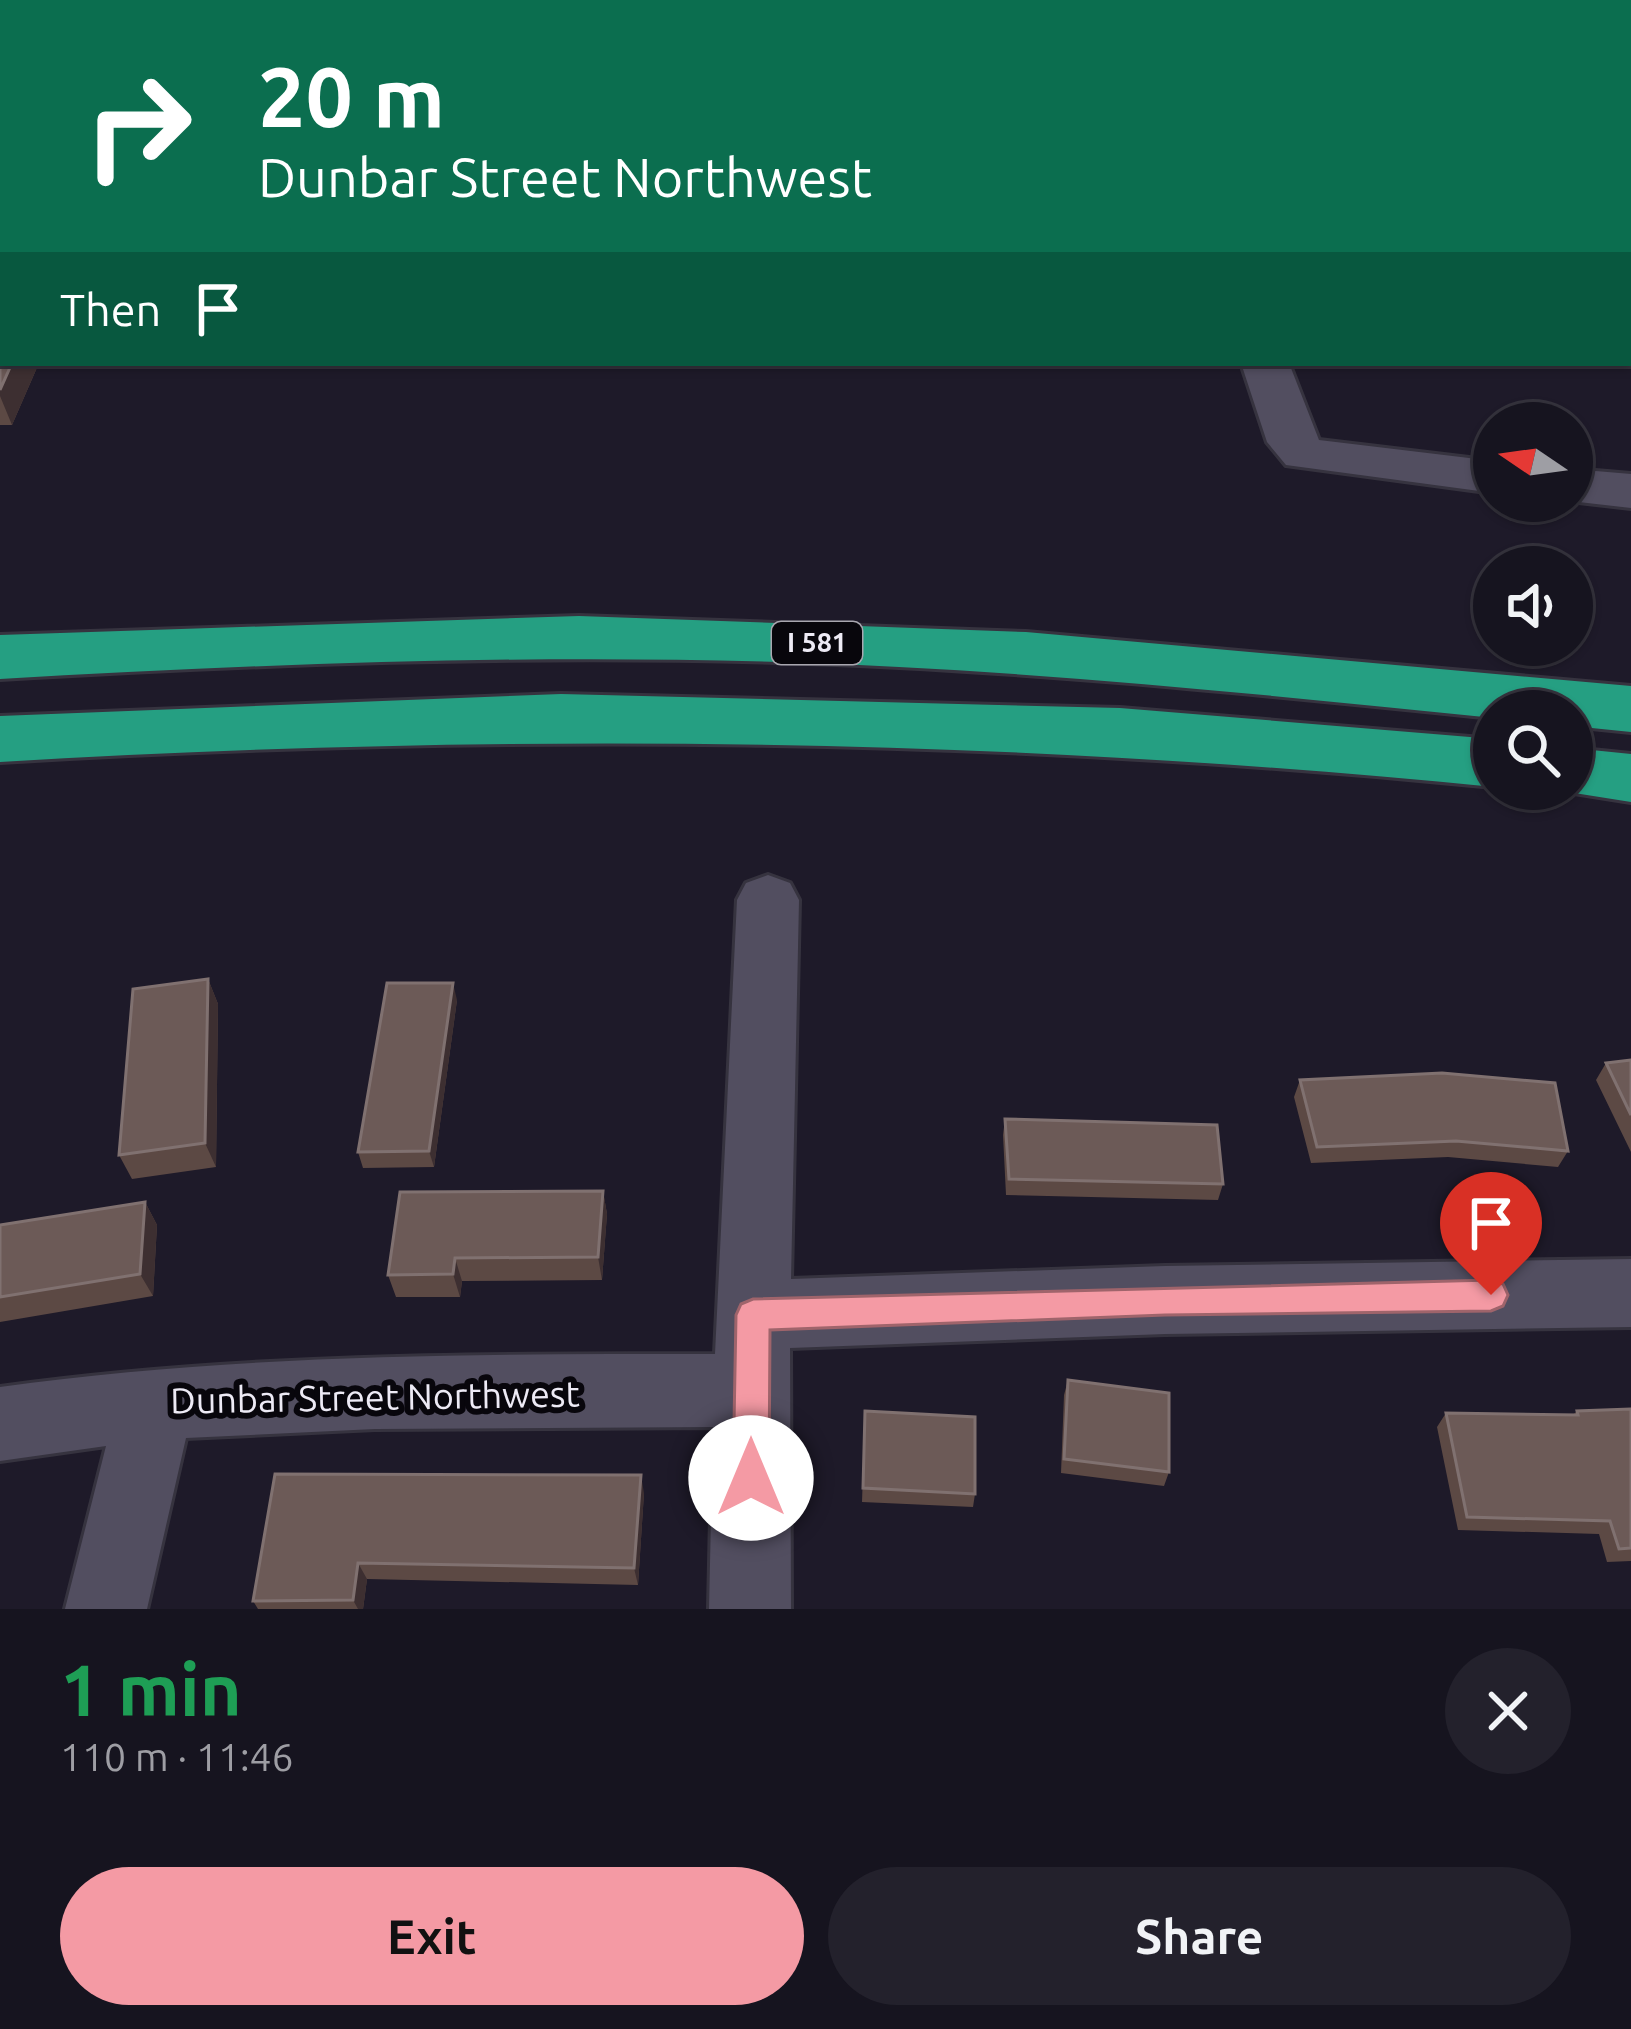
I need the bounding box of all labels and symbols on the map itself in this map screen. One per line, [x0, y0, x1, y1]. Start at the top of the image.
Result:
north arrow [1473, 402, 1593, 522]
road number: I 581 [772, 622, 862, 664]
pin [1440, 1172, 1542, 1295]
street label: Dunbar Street Northwest [170, 1372, 580, 1421]
position arrow [688, 1415, 814, 1541]

